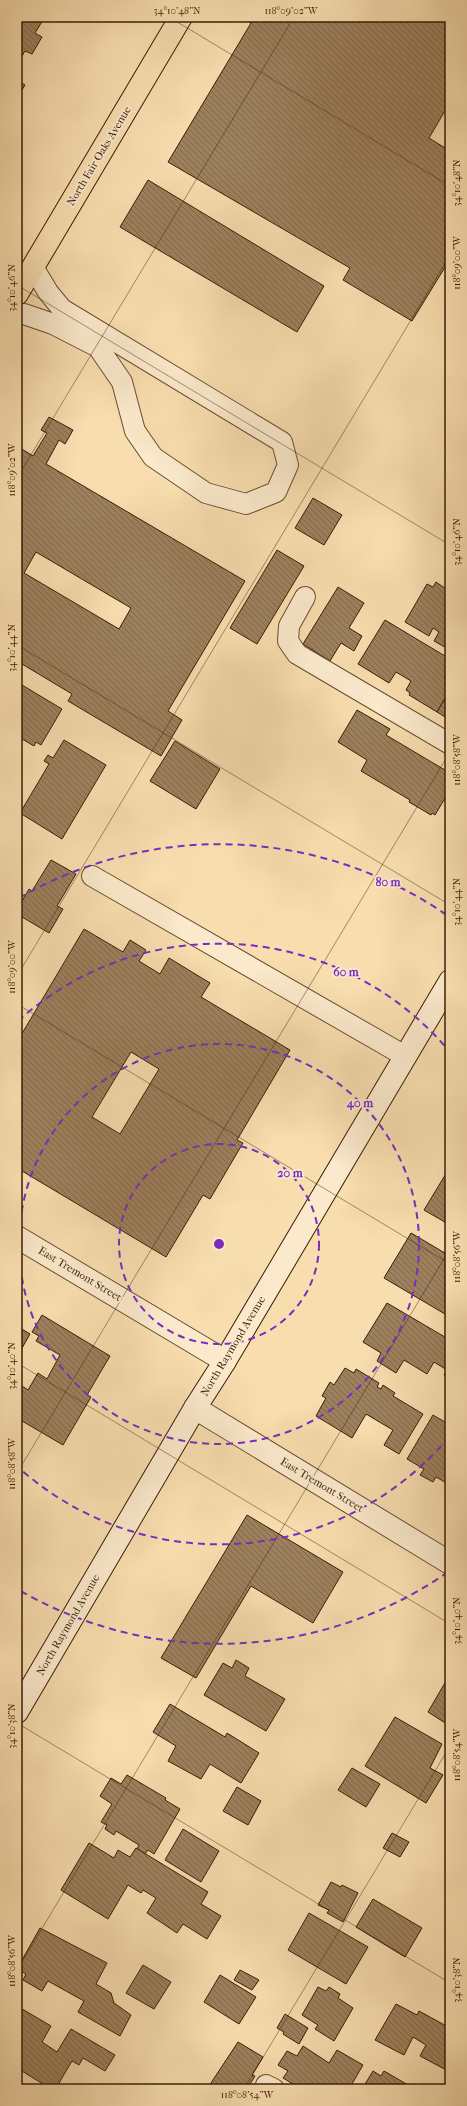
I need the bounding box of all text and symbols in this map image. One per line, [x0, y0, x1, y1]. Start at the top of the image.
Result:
text: 34°10'48"N [153, 5, 201, 17]
text: 118°09'02"W [264, 5, 319, 17]
street label: North Fair Oaks Avenue [64, 104, 134, 208]
text: 34°10'48"N [451, 159, 463, 207]
text: 118°09'00"W [451, 235, 463, 290]
text: 34°10'46"N [6, 264, 18, 312]
text: 118°09'02"W [6, 442, 18, 497]
text: 34°10'46"N [451, 518, 463, 566]
text: 34°10'44"N [6, 624, 18, 672]
text: 118°08'58"W [451, 733, 463, 786]
text: 80 m [375, 875, 402, 889]
text: 34°10'44"N [451, 878, 463, 926]
text: 118°09'00"W [6, 939, 18, 994]
text: 60 m [333, 965, 360, 979]
text: 40 m [346, 1096, 374, 1111]
text: 20 m [277, 1166, 304, 1180]
text: 118°08'56"W [451, 1230, 463, 1283]
centre of rings [212, 1237, 226, 1251]
street label: East Tremont Street [36, 1244, 124, 1304]
street label: North Raymond Avenue [198, 1293, 268, 1398]
text: 34°10'40"N [6, 1342, 18, 1390]
text: 118°08'58"W [6, 1437, 18, 1490]
street label: East Tremont Street [278, 1455, 366, 1515]
street label: North Raymond Avenue [34, 1572, 103, 1678]
text: 34°10'40"N [451, 1597, 463, 1645]
text: 34°10'38"N [6, 1703, 18, 1749]
text: 118°08'54"W [451, 1728, 463, 1781]
text: 118°08'56"W [6, 1934, 18, 1987]
text: 34°10'38"N [451, 1957, 463, 2003]
text: 118°08'54"W [221, 2089, 274, 2101]

